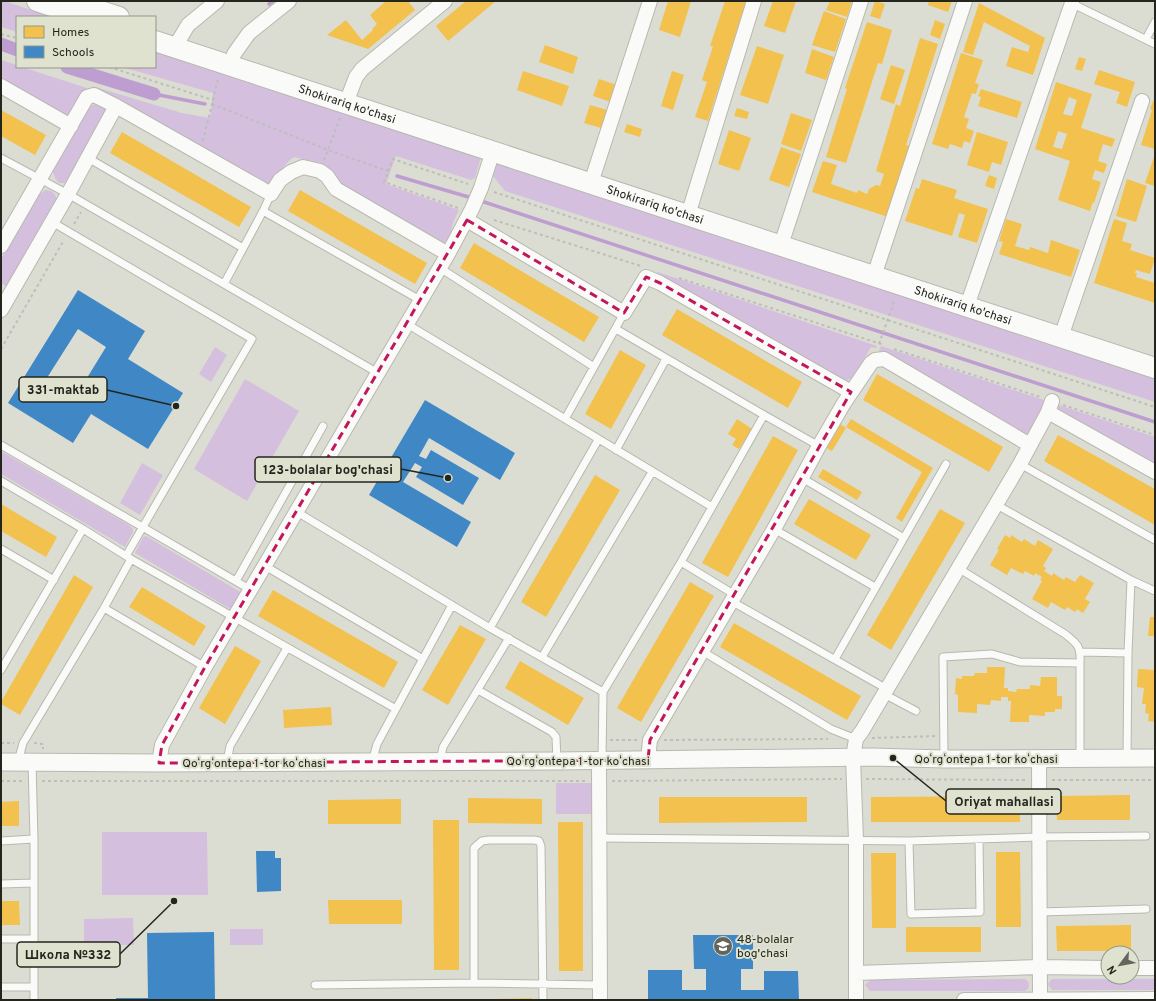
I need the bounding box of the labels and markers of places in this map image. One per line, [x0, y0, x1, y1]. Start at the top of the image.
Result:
callout: 331-maktab [19, 377, 107, 402]
callout: 123-bolalar bog'chasi [255, 457, 401, 482]
callout: Oriyat mahallasi [946, 789, 1061, 814]
place label: 48-bolalar bog'chasi [737, 932, 794, 962]
school or university icon: 48-bolalar bog'chasi [712, 935, 734, 957]
callout: Школа №332 [17, 942, 120, 967]

